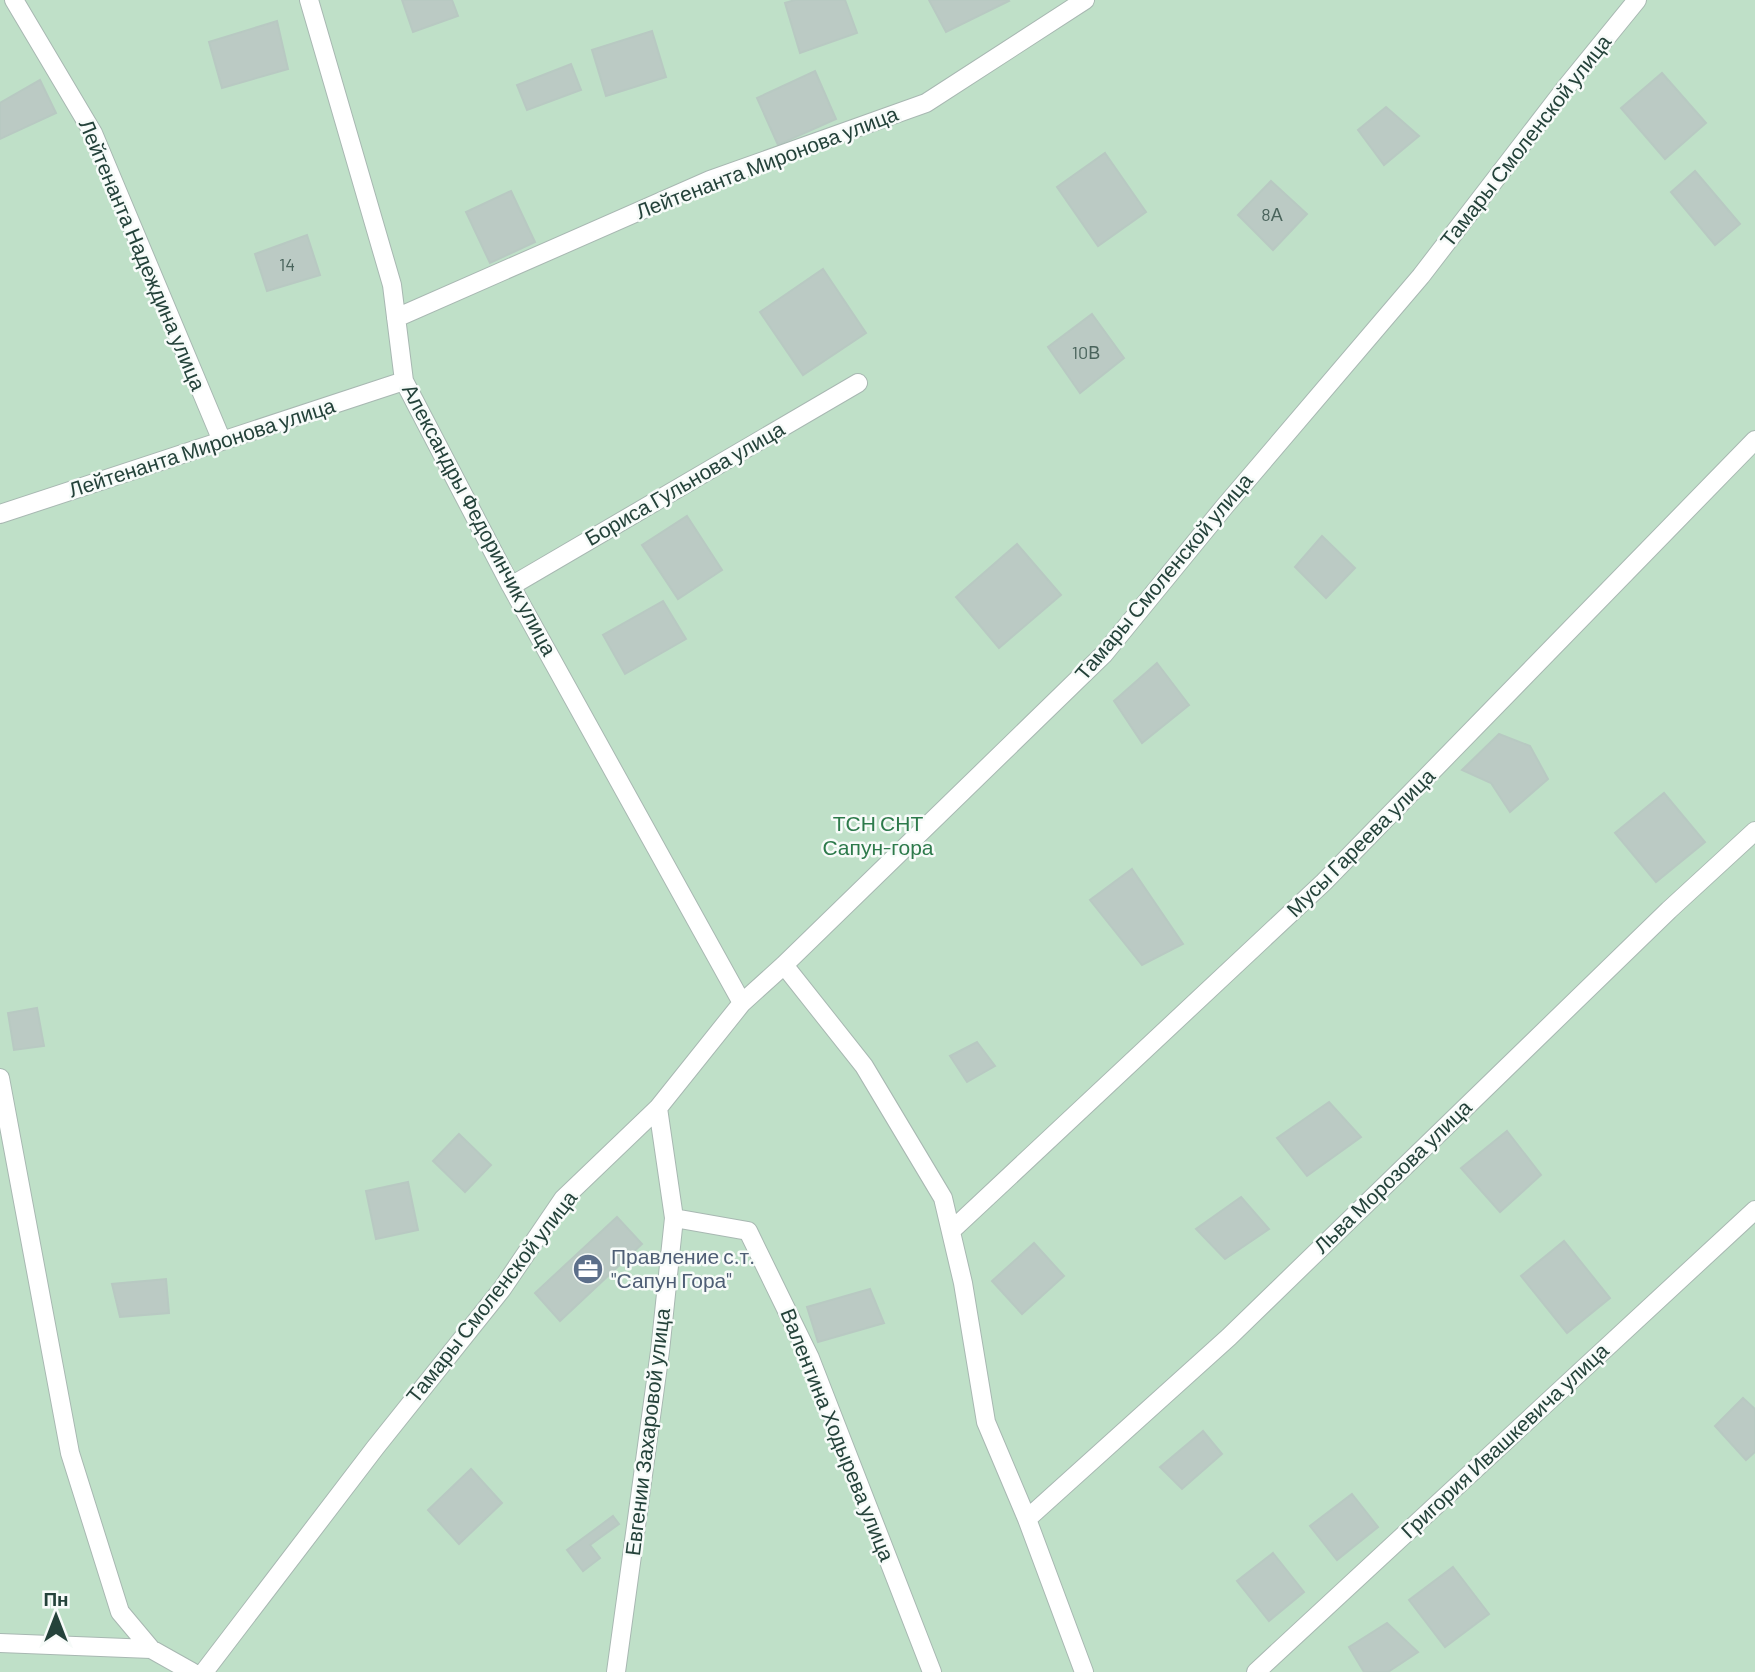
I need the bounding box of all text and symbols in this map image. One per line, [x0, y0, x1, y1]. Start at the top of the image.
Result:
street label: Тамары Смоленской улица [1434, 29, 1616, 251]
street label: Лейтенанта Миронова улица [632, 100, 901, 223]
street label: Лейтенанта Надеждина улица [75, 115, 212, 394]
house number: 8А [1261, 203, 1283, 225]
house number: 14 [279, 253, 295, 275]
house number: 10В [1072, 341, 1100, 363]
street label: Александры Федоринчик улица [398, 379, 563, 660]
street label: Лейтенанта Миронова улица [65, 392, 338, 502]
street label: Бориса Гульнова улица [580, 415, 789, 550]
street label: Тамары Смоленской улица [1069, 467, 1257, 685]
street label: Мусы Гареева улица [1281, 762, 1439, 921]
park label: ТСН СНТ Сапун-гора [822, 810, 934, 859]
street label: Льва Морозова улица [1308, 1094, 1476, 1258]
street label: Тамары Смоленской улица [400, 1185, 582, 1407]
place label: Правление с.т. "Сапун Гора" [611, 1243, 755, 1292]
office icon: Правление с.т. "Сапун Гора" [571, 1252, 605, 1286]
street label: Валентина Ходырева улица [776, 1304, 901, 1565]
street label: Евгении Захаровой улица [619, 1306, 674, 1557]
street label: Григория Ивашкевича улица [1395, 1337, 1613, 1543]
north arrow [21, 1581, 91, 1651]
text: Пн [43, 1587, 69, 1610]

